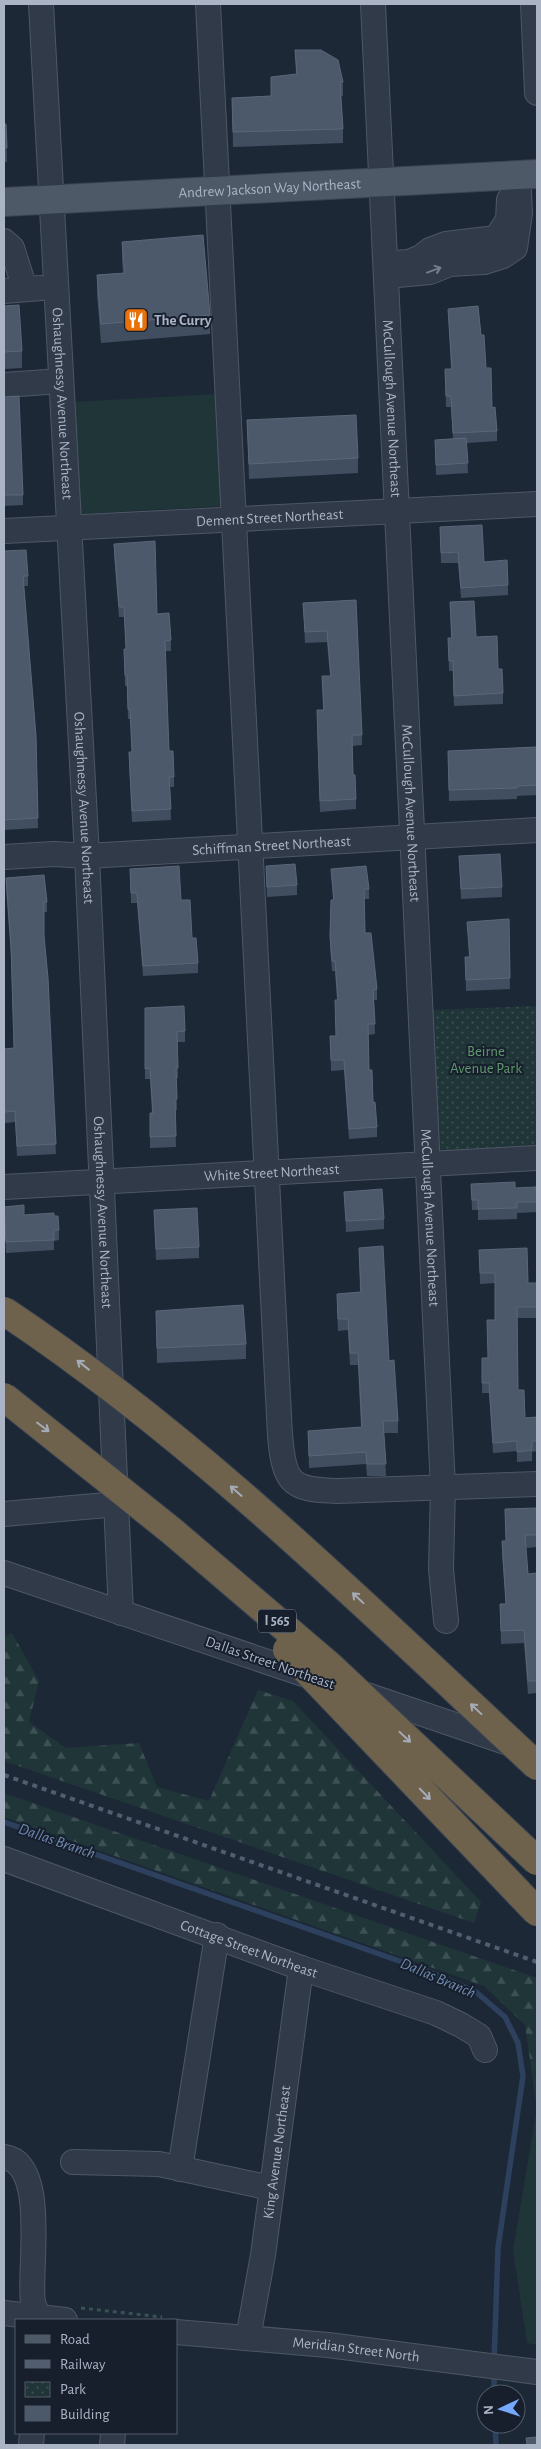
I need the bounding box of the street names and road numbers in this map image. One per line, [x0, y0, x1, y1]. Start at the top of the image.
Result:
street label: Andrew Jackson Way Northeast [178, 176, 361, 200]
street label: Oshaughnessy Avenue Northeast [50, 307, 75, 500]
street label: McCullough Avenue Northeast [380, 319, 404, 498]
street label: Dement Street Northeast [196, 506, 344, 529]
street label: Oshaughnessy Avenue Northeast [72, 711, 97, 904]
street label: McCullough Avenue Northeast [399, 724, 423, 902]
street label: Schiffman Street Northeast [192, 833, 351, 857]
street label: Oshaughnessy Avenue Northeast [91, 1116, 115, 1309]
street label: McCullough Avenue Northeast [419, 1129, 442, 1307]
street label: White Street Northeast [204, 1161, 340, 1184]
road number: I 565 [258, 1610, 296, 1632]
street label: Dallas Street Northeast [203, 1634, 337, 1692]
street label: Cottage Street Northeast [178, 1917, 320, 1981]
street label: King Avenue Northeast [260, 2084, 293, 2220]
street label: Meridian Street North [292, 2335, 421, 2364]

